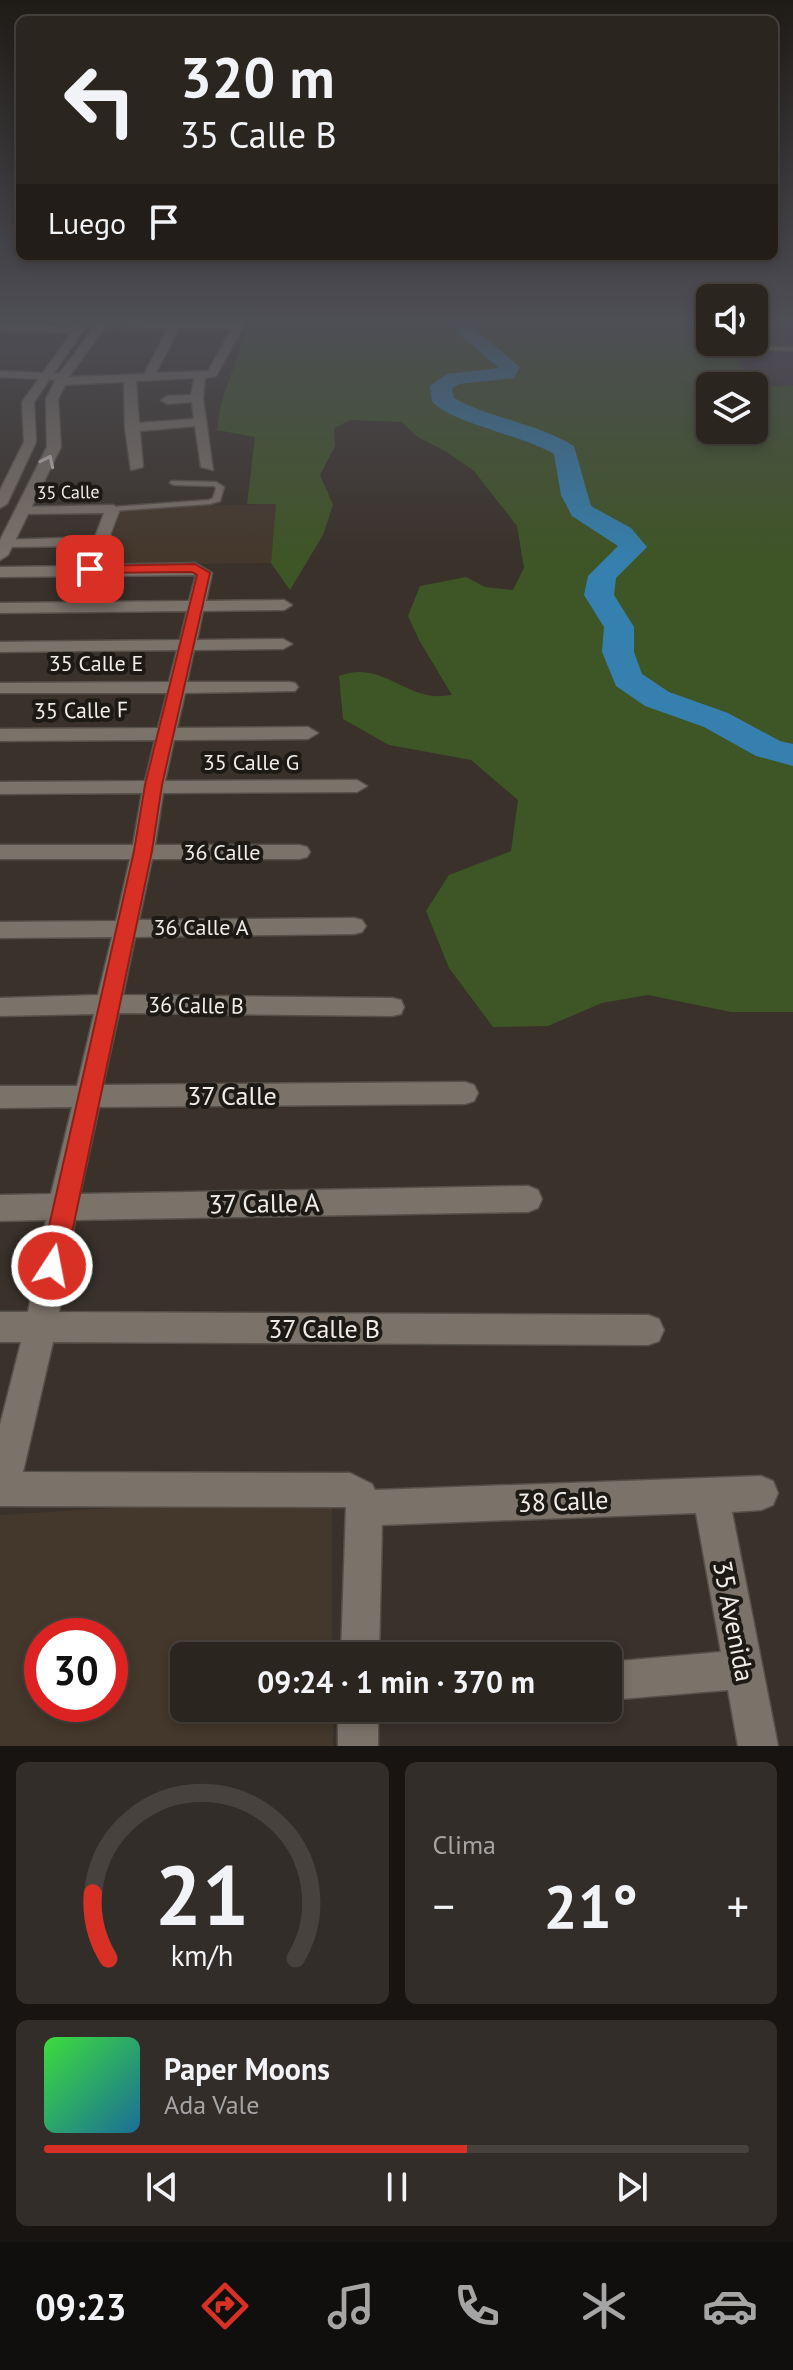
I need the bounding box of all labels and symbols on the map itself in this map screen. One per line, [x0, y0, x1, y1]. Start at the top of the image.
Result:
one-way arrow [38, 454, 54, 469]
street label: 35 Calle [36, 480, 100, 504]
pin [56, 535, 124, 603]
street label: 35 Calle E [49, 649, 143, 677]
street label: 35 Calle F [34, 695, 128, 725]
street label: 35 Calle G [203, 748, 299, 776]
street label: 36 Calle [184, 838, 260, 866]
street label: 36 Calle A [153, 913, 249, 941]
street label: 36 Calle B [148, 990, 244, 1020]
street label: 37 Calle [187, 1079, 277, 1112]
street label: 37 Calle A [208, 1186, 320, 1220]
position arrow [10, 1224, 94, 1308]
street label: 37 Calle B [268, 1312, 380, 1345]
street label: 38 Calle [517, 1483, 609, 1519]
street label: 35 Avenida [706, 1558, 762, 1684]
speed limit sign: 30 [24, 1618, 128, 1722]

